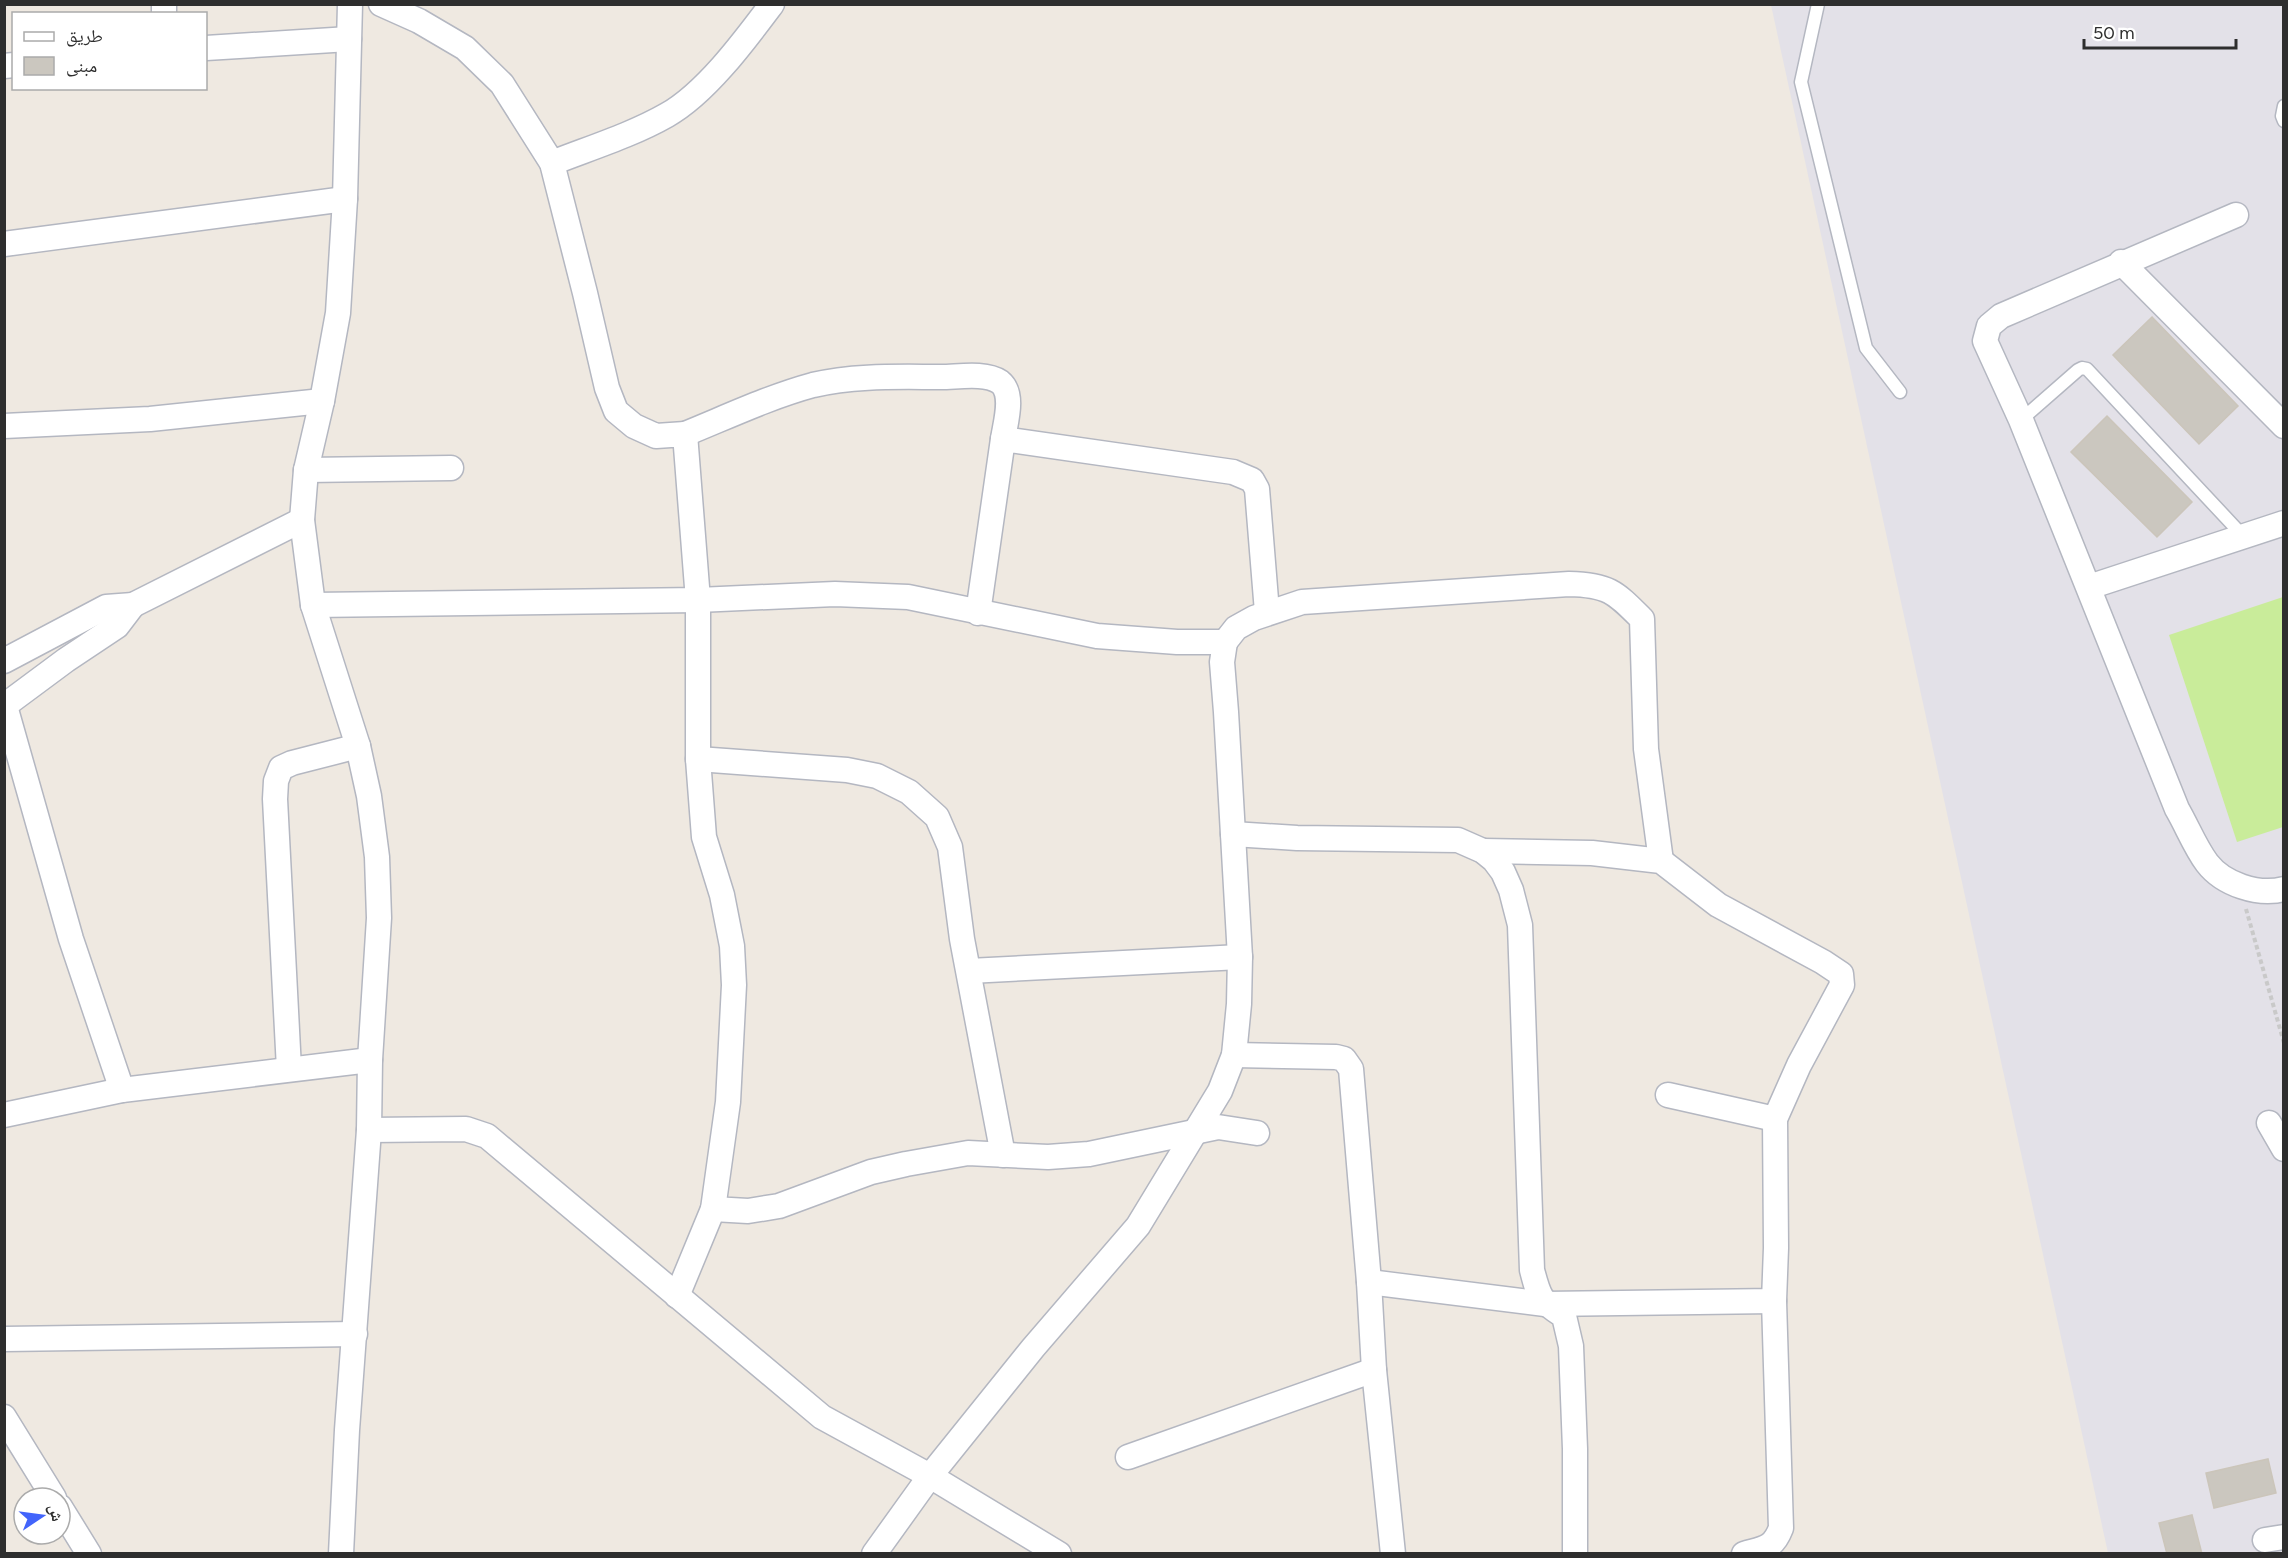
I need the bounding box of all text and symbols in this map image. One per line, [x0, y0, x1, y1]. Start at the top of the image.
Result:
legend [12, 12, 207, 90]
scale bar [2084, 12, 2236, 50]
text: 50 m [2093, 22, 2135, 44]
text: طريق [66, 25, 103, 47]
text: مبنى [66, 55, 97, 77]
north arrow [12, 1486, 72, 1546]
text: ش [45, 1502, 67, 1523]

